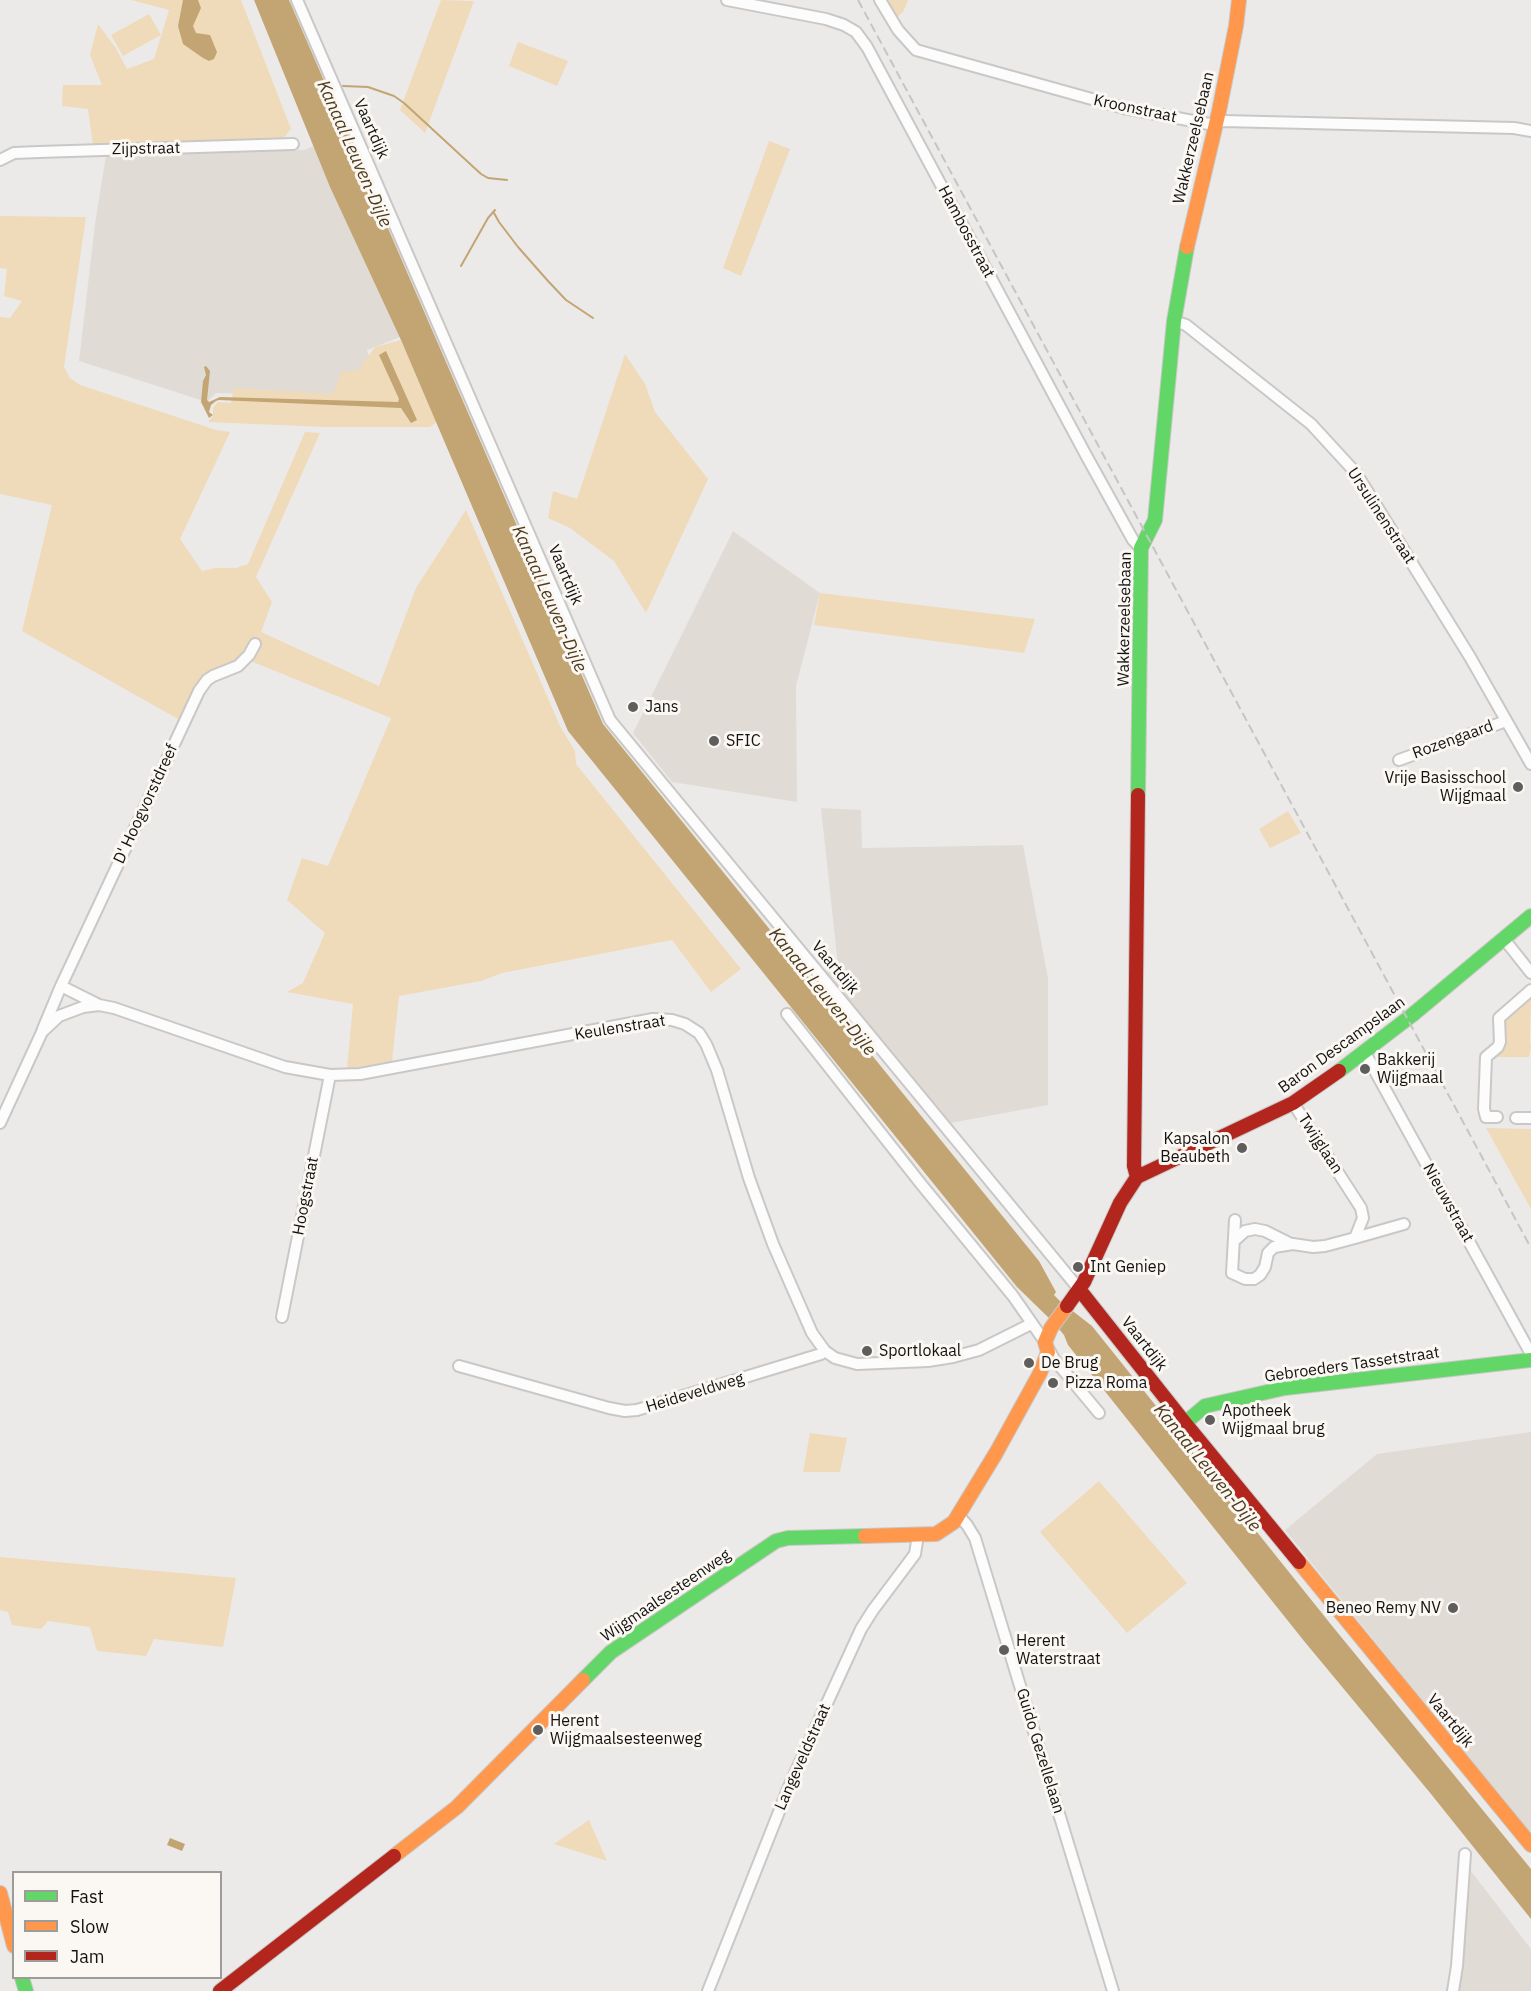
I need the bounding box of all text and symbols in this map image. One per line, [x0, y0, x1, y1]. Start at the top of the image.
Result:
street label: Wakkerzeelsebaan [1169, 70, 1219, 206]
water label: Kanaal Leuven-Dijle [312, 77, 396, 231]
street label: Kroonstraat [1092, 91, 1178, 127]
street label: Vaartdijk [349, 96, 393, 162]
street label: Zijpstraat [112, 139, 180, 159]
street label: Hambosstraat [934, 183, 998, 281]
street label: Ursulinenstraat [1343, 464, 1419, 568]
water label: Kanaal Leuven-Dijle [507, 522, 591, 676]
street label: Vaartdijk [544, 542, 586, 608]
street label: Wakkerzeelsebaan [1114, 551, 1136, 687]
place label: Jans [645, 697, 679, 717]
marker: Jans [626, 700, 640, 714]
street label: Rozengaard [1410, 717, 1496, 763]
place label: SFIC [726, 731, 761, 751]
marker: SFIC [707, 734, 721, 748]
street label: D' Hoogvorstdreef [110, 741, 182, 867]
place label: Vrije Basisschool Wijgmaal [1384, 768, 1506, 806]
marker: Vrije Basisschool Wijgmaal [1511, 780, 1525, 794]
water label: Kanaal Leuven-Dijle [764, 924, 880, 1060]
street label: Vaartdijk [807, 937, 863, 999]
street label: Baron Descampslaan [1275, 993, 1409, 1097]
street label: Keulenstraat [573, 1011, 667, 1045]
place label: Bakkerij Wijgmaal [1377, 1050, 1443, 1088]
marker: Bakkerij Wijgmaal [1358, 1062, 1372, 1076]
street label: Twijglaan [1293, 1110, 1347, 1178]
place label: Kapsalon Beaubeth [1160, 1129, 1230, 1167]
marker: Kapsalon Beaubeth [1235, 1141, 1249, 1155]
street label: Hoogstraat [289, 1155, 323, 1237]
street label: Nieuwstraat [1418, 1160, 1478, 1246]
place label: Int Geniep [1090, 1257, 1166, 1277]
marker: Int Geniep [1071, 1260, 1085, 1274]
street label: Vaartdijk [1117, 1313, 1171, 1375]
place label: Sportlokaal [879, 1341, 961, 1361]
street label: Gebroeders Tassetstraat [1263, 1343, 1441, 1387]
marker: Sportlokaal [860, 1344, 874, 1358]
place label: De Brug [1041, 1353, 1098, 1373]
marker: De Brug [1022, 1356, 1036, 1370]
street label: Heideveldweg [644, 1369, 746, 1417]
place label: Pizza Roma [1065, 1373, 1147, 1393]
marker: Pizza Roma [1046, 1376, 1060, 1390]
water label: Kanaal Leuven-Dijle [1149, 1400, 1265, 1536]
place label: Apotheek Wijgmaal brug [1222, 1401, 1325, 1439]
marker: Apotheek Wijgmaal brug [1203, 1413, 1217, 1427]
street label: Wijgmaalsesteenweg [598, 1546, 734, 1646]
place label: Beneo Remy NV [1326, 1598, 1441, 1618]
marker: Beneo Remy NV [1446, 1601, 1460, 1615]
place label: Herent Waterstraat [1016, 1631, 1101, 1669]
marker: Herent Waterstraat [997, 1643, 1011, 1657]
street label: Guido Gezellelaan [1012, 1686, 1068, 1816]
street label: Vaartdijk [1423, 1690, 1477, 1752]
street label: Langeveldstraat [771, 1701, 835, 1813]
place label: Herent Wijgmaalsesteenweg [550, 1711, 702, 1749]
marker: Herent Wijgmaalsesteenweg [531, 1723, 545, 1737]
legend [12, 1871, 222, 1979]
text: Fast [70, 1885, 104, 1908]
text: Slow [70, 1915, 109, 1938]
text: Jam [70, 1945, 105, 1968]

